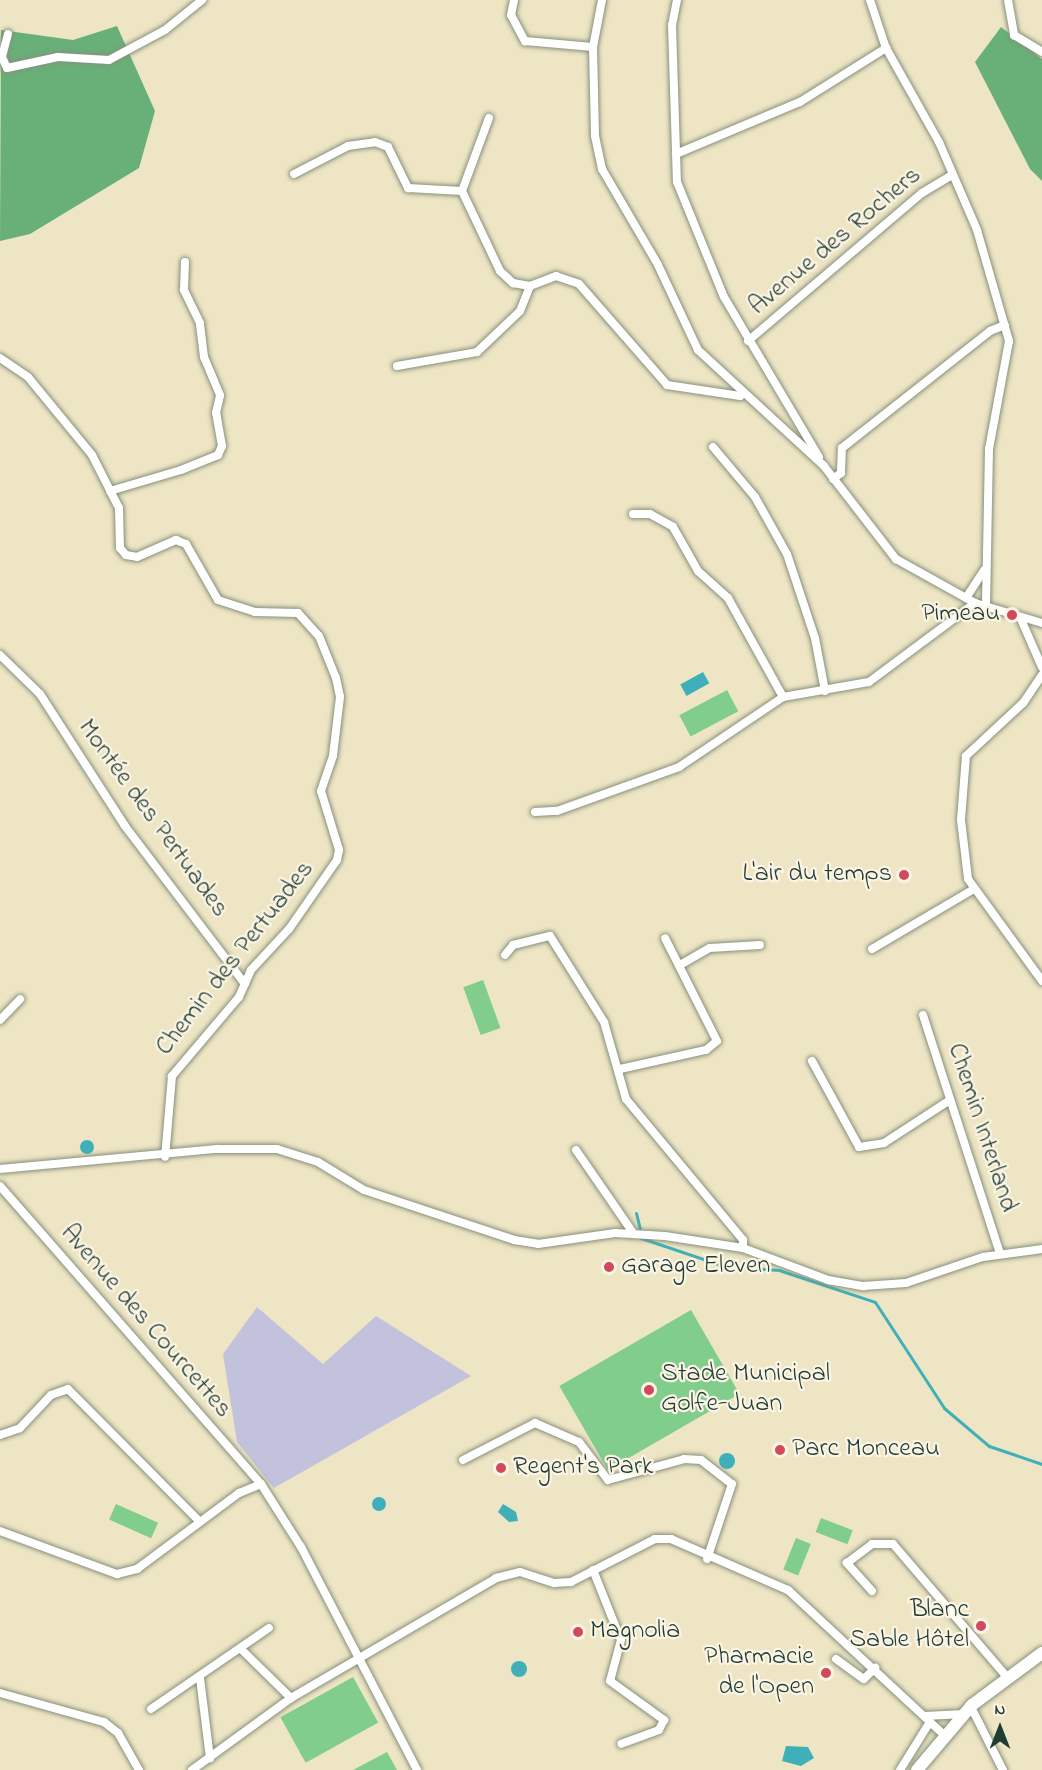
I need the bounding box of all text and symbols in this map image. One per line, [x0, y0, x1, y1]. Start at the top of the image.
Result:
street label: Avenue des Rochers [744, 161, 928, 323]
place label: Pimeau [921, 599, 1000, 631]
marker: Pimeau [1005, 608, 1019, 622]
street label: Montée des Pertuades [70, 714, 234, 924]
street label: Chemin des Pertuades [150, 855, 322, 1063]
place label: L'air du temps [743, 859, 892, 891]
marker: L'air du temps [897, 868, 911, 882]
street label: Chemin Interland [939, 1040, 1023, 1216]
street label: Avenue des Courcettes [52, 1219, 238, 1425]
place label: Garage Eleven [621, 1251, 770, 1283]
marker: Garage Eleven [602, 1260, 616, 1274]
place label: Stade Municipal Golfe-Juan [661, 1359, 830, 1420]
marker: Stade Municipal Golfe-Juan [642, 1383, 656, 1397]
place label: Parc Monceau [792, 1434, 940, 1466]
marker: Parc Monceau [773, 1443, 787, 1457]
place label: Regent's Park [513, 1452, 653, 1484]
marker: Regent's Park [494, 1461, 508, 1475]
place label: Blanc Sable Hôtel [849, 1595, 969, 1656]
place label: Magnolia [590, 1616, 680, 1648]
marker: Blanc Sable Hôtel [974, 1619, 988, 1633]
marker: Magnolia [571, 1625, 585, 1639]
place label: Pharmacie de l'Open [704, 1642, 814, 1703]
marker: Pharmacie de l'Open [819, 1666, 833, 1680]
north arrow [970, 1698, 1030, 1758]
text: N [995, 1698, 1005, 1722]

